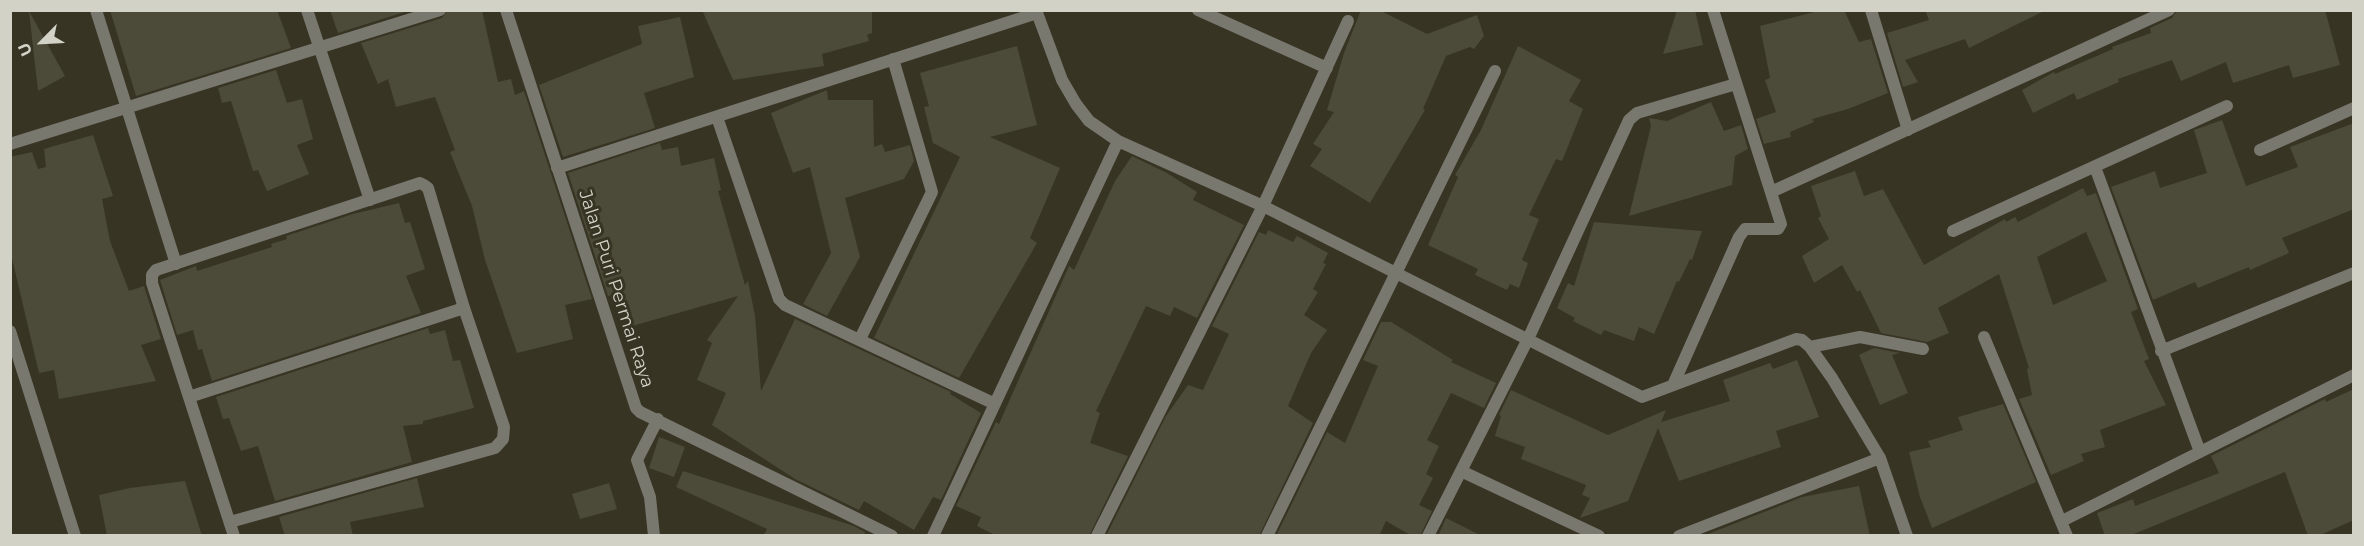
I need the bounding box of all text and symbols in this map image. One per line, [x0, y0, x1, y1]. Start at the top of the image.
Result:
north arrow [12, 12, 72, 72]
text: U [14, 40, 36, 59]
street label: Jalan Puri Permai Raya [574, 187, 658, 391]

